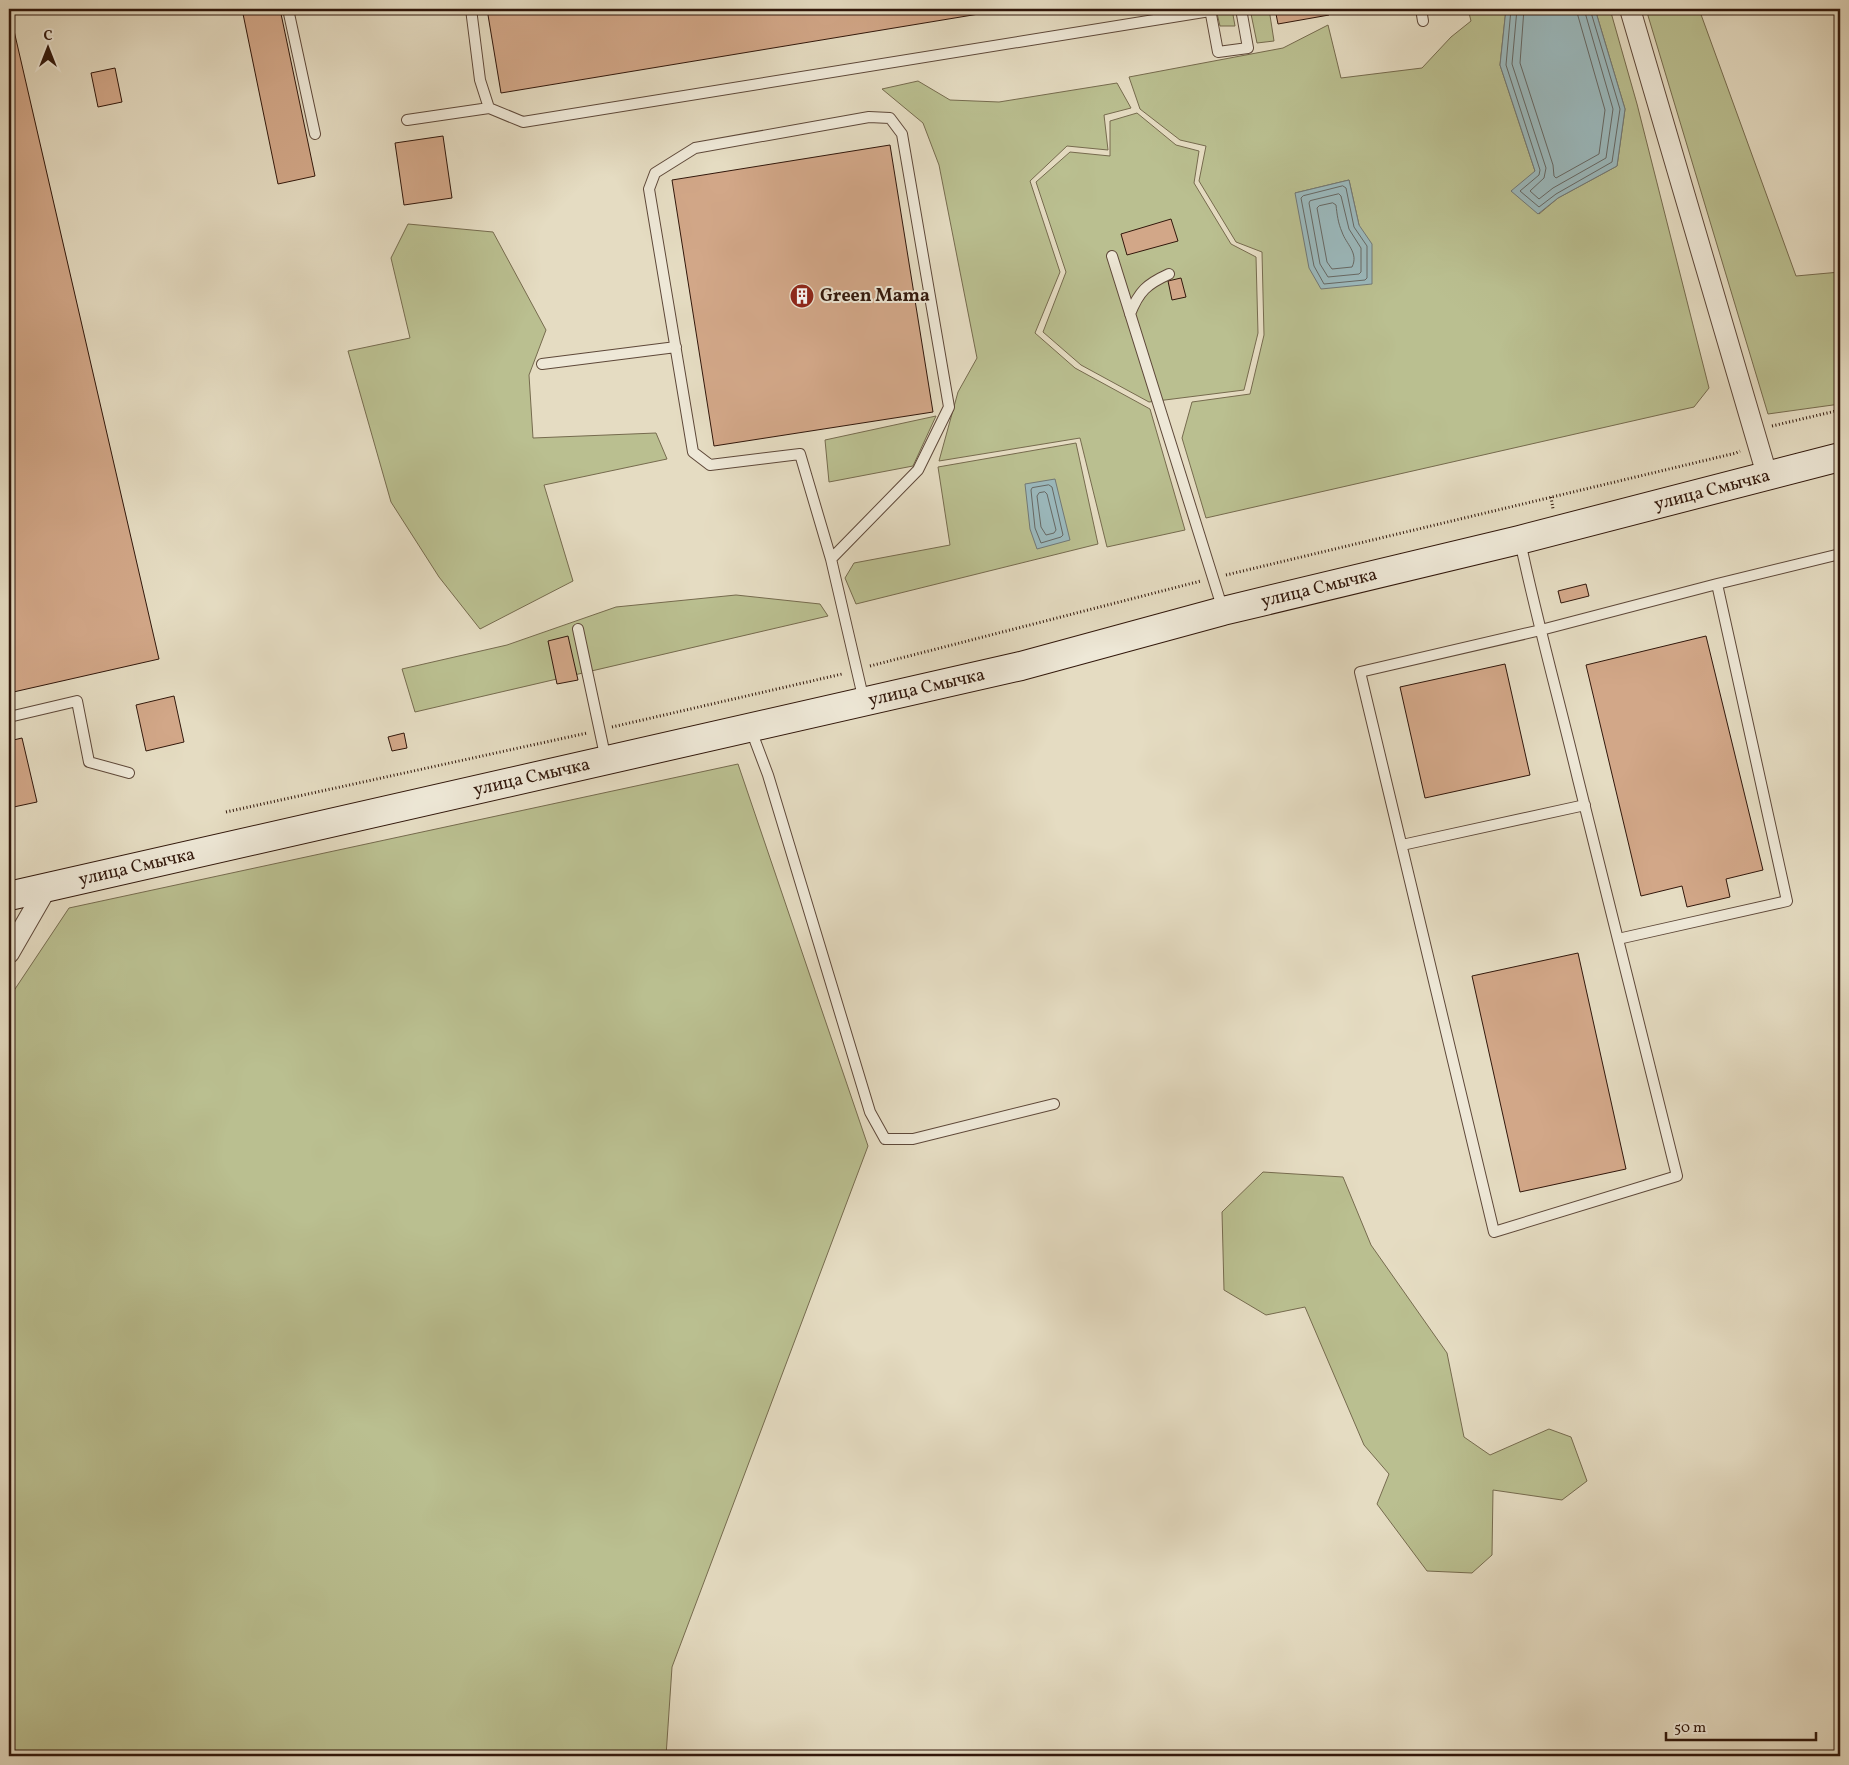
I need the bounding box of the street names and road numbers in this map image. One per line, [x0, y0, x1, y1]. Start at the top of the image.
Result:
street label: улица Смычка [1651, 463, 1773, 517]
street label: улица Смычка [1258, 562, 1380, 614]
street label: улица Смычка [866, 662, 987, 713]
street label: улица Смычка [471, 752, 592, 803]
street label: улица Смычка [76, 842, 197, 892]

